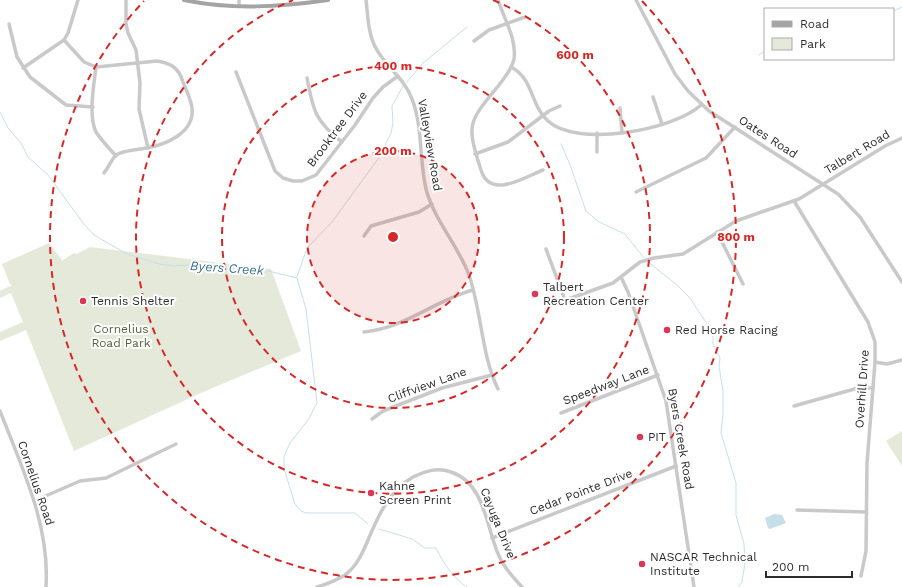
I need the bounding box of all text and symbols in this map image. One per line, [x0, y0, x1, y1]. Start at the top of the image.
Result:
legend [764, 8, 894, 60]
text: Road [800, 17, 829, 31]
text: Park [800, 37, 826, 51]
text: 600 m [556, 48, 594, 62]
text: 400 m [374, 59, 412, 73]
street label: Brooktree Drive [304, 88, 370, 170]
street label: Valleyview Road [415, 98, 445, 192]
street label: Oates Road [736, 113, 800, 161]
street label: Talbert Road [822, 127, 892, 177]
text: 200 m [374, 144, 412, 158]
centre of rings [386, 230, 400, 244]
text: 800 m [717, 230, 755, 244]
water label: Byers Creek [190, 258, 265, 278]
place label: Talbert Recreation Center [543, 280, 649, 308]
marker: Talbert Recreation Center [530, 289, 540, 299]
place label: Tennis Shelter [91, 294, 175, 308]
marker: Tennis Shelter [78, 296, 88, 306]
park label: Cornelius Road Park [91, 322, 151, 350]
place label: Red Horse Racing [675, 323, 778, 337]
marker: Red Horse Racing [662, 325, 672, 335]
street label: Overhill Drive [852, 349, 872, 429]
street label: Speedway Lane [561, 362, 651, 408]
street label: Cliffview Lane [386, 364, 468, 406]
street label: Byers Creek Road [665, 387, 697, 491]
place label: PIT [648, 430, 666, 444]
marker: PIT [635, 432, 645, 442]
street label: Cornelius Road [15, 439, 57, 527]
street label: Cedar Pointe Drive [528, 466, 634, 518]
place label: Kahne Screen Print [379, 479, 451, 507]
street label: Cayuga Drive [477, 486, 519, 561]
marker: Kahne Screen Print [366, 488, 376, 498]
place label: NASCAR Technical Institute [650, 550, 757, 578]
scale bar [766, 553, 852, 579]
marker: NASCAR Technical Institute [637, 559, 647, 569]
text: 200 m [772, 560, 809, 574]

